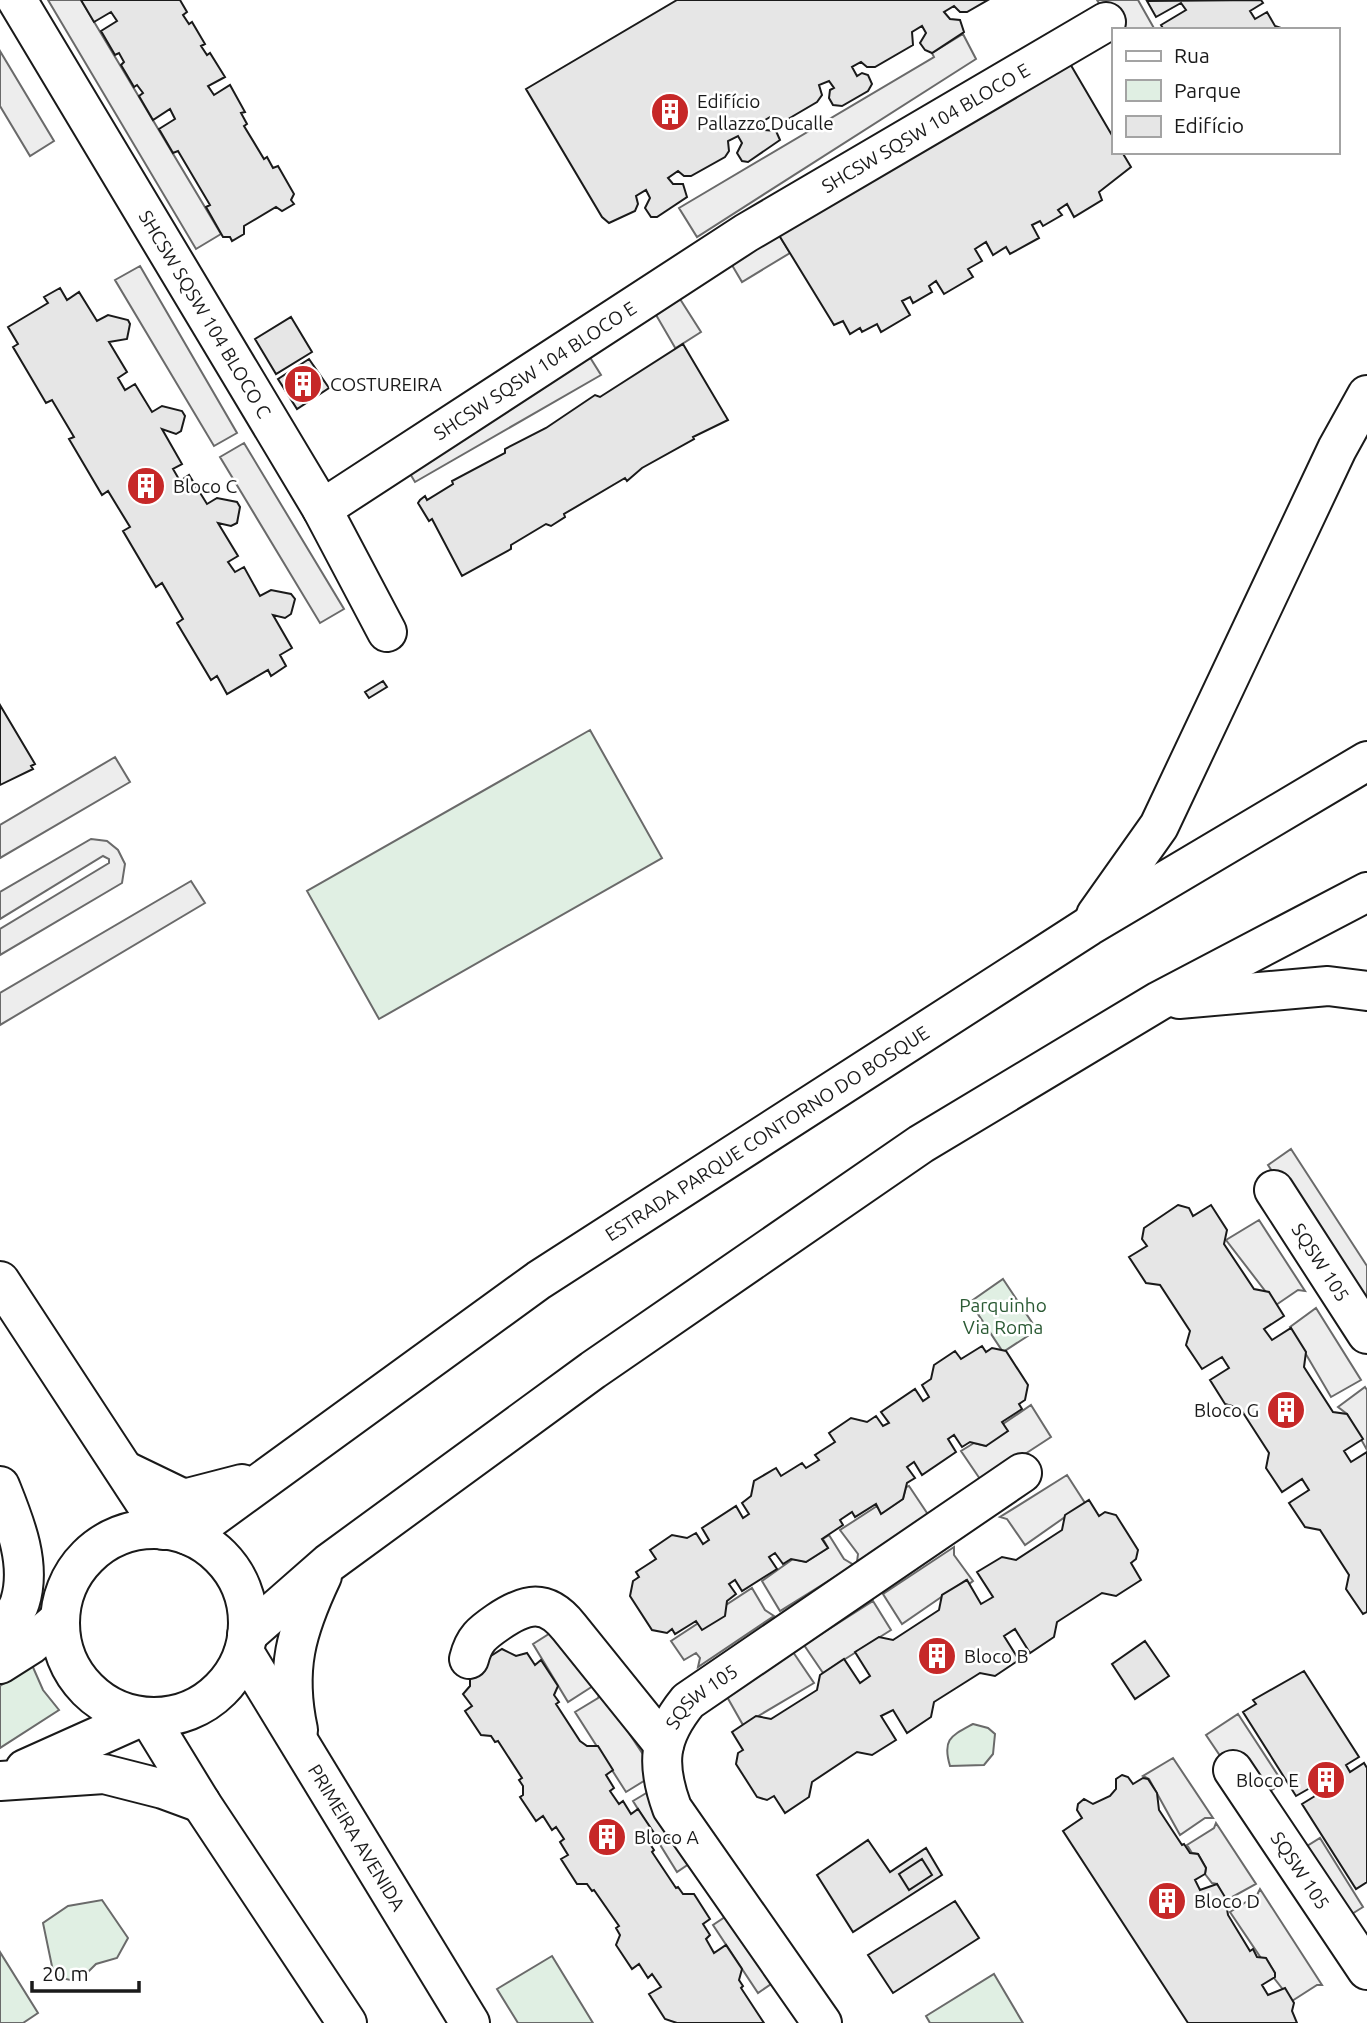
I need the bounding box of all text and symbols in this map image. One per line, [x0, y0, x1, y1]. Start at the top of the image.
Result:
legend [1112, 28, 1339, 154]
text: Rua [1174, 43, 1210, 67]
street label: SHCSW SQSW 104 BLOCO E [818, 58, 1033, 197]
text: Parque [1174, 78, 1241, 102]
place label: Edifício Pallazzo Ducalle [697, 90, 834, 134]
building icon: Edifício Pallazzo Ducalle [649, 91, 691, 133]
text: Edifício [1174, 113, 1244, 137]
street label: SHCSW SQSW 104 BLOCO C [134, 206, 276, 422]
street label: SHCSW SQSW 104 BLOCO E [429, 297, 640, 444]
building icon: COSTUREIRA [282, 363, 324, 405]
place label: COSTUREIRA [330, 373, 442, 395]
building icon: Bloco C [125, 465, 167, 507]
place label: Bloco C [173, 475, 237, 497]
street label: ESTRADA PARQUE CONTORNO DO BOSQUE [601, 1021, 933, 1245]
street label: SQSW 105 [1287, 1219, 1354, 1305]
park label: Parquinho Via Roma [959, 1294, 1047, 1338]
building icon: Bloco G [1265, 1389, 1307, 1431]
place label: Bloco G [1194, 1399, 1259, 1421]
building icon: Bloco B [916, 1635, 958, 1677]
place label: Bloco B [964, 1645, 1028, 1667]
street label: SQSW 105 [661, 1660, 742, 1733]
building icon: Bloco E [1305, 1759, 1347, 1801]
street label: PRIMEIRA AVENIDA [304, 1760, 410, 1915]
place label: Bloco E [1236, 1769, 1299, 1791]
building icon: Bloco A [586, 1816, 628, 1858]
place label: Bloco A [634, 1826, 699, 1848]
street label: SQSW 105 [1267, 1828, 1334, 1914]
building icon: Bloco D [1146, 1880, 1188, 1922]
place label: Bloco D [1194, 1890, 1260, 1912]
scale bar [32, 1950, 138, 1994]
text: 20 m [42, 1961, 89, 1985]

